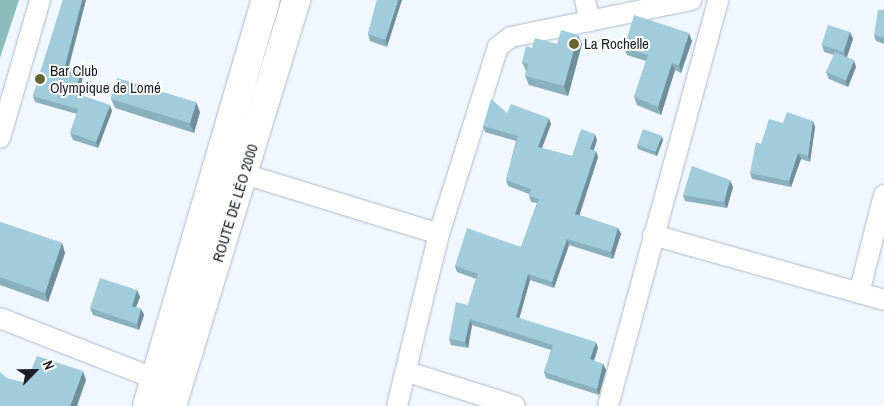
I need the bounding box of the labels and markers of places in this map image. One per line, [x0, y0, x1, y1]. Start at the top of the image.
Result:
place label: La Rochelle [584, 35, 649, 53]
marker: La Rochelle [568, 38, 580, 50]
place label: Bar Club Olympique de Lomé [50, 61, 161, 96]
marker: Bar Club Olympique de Lomé [34, 73, 46, 85]

